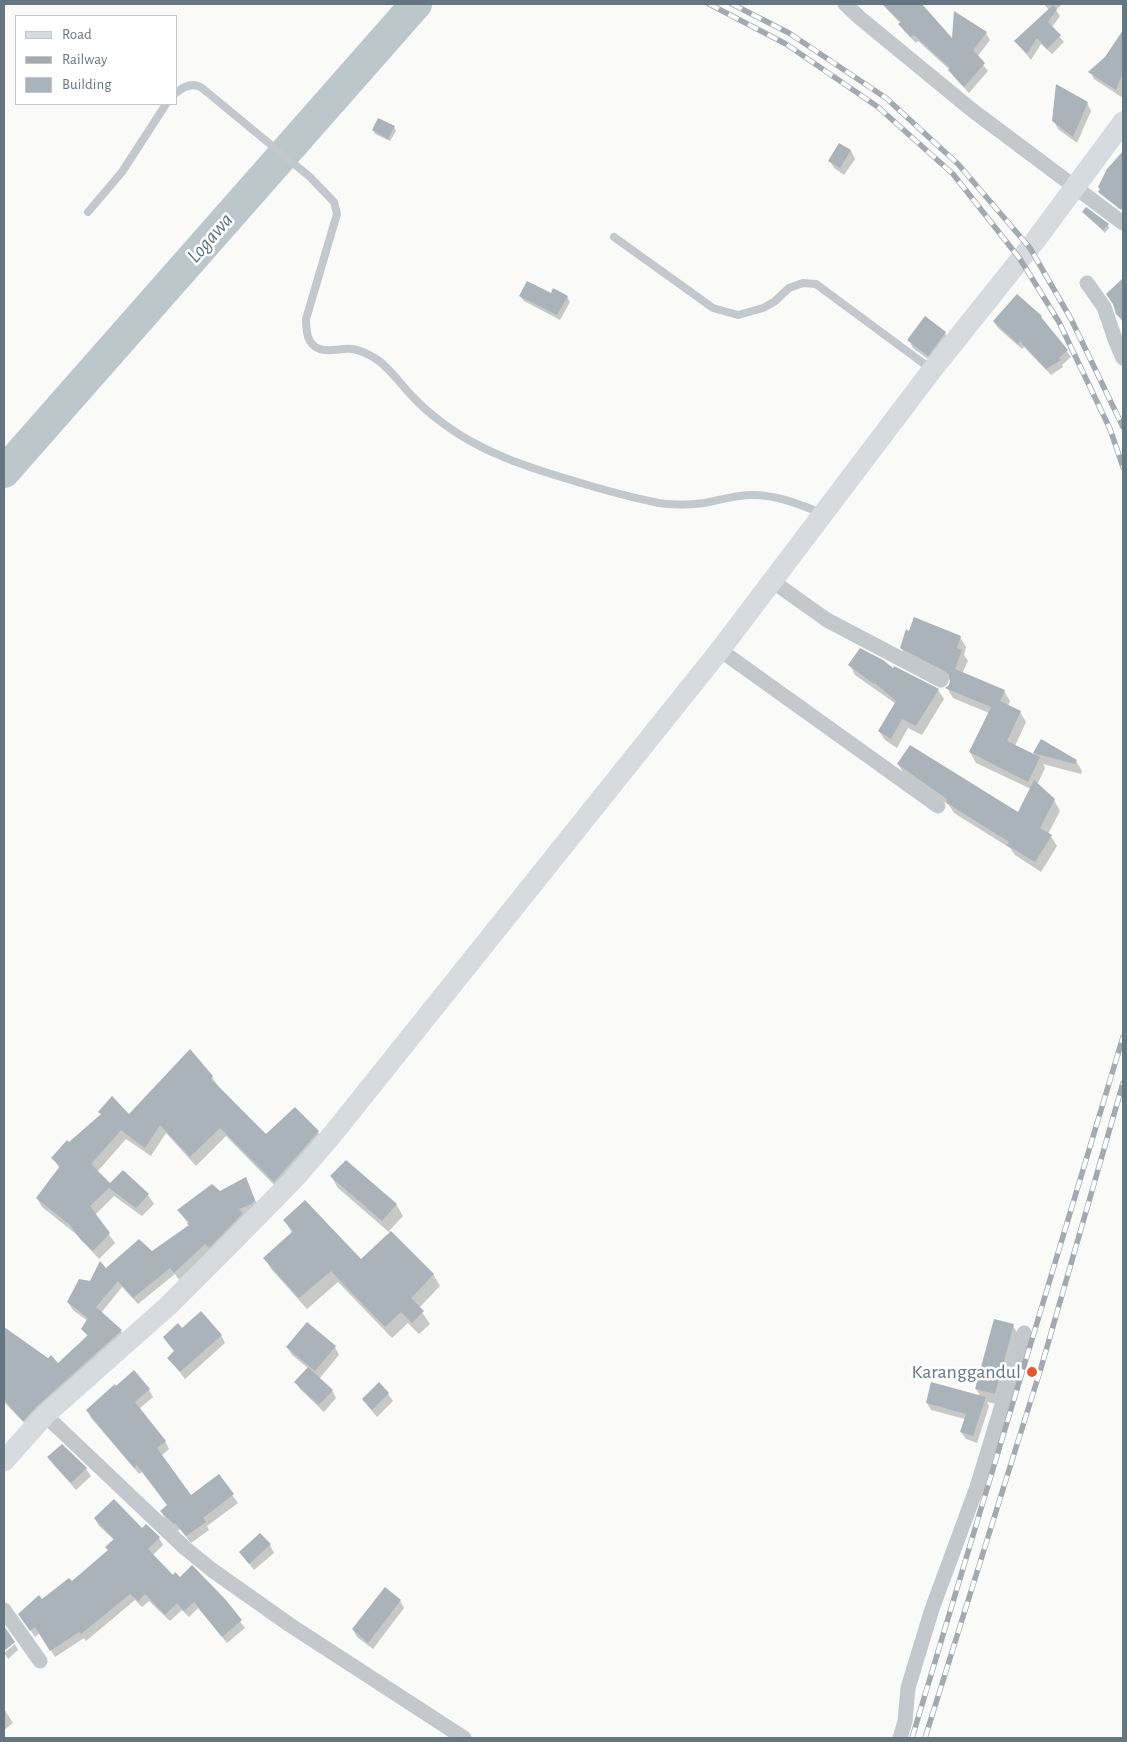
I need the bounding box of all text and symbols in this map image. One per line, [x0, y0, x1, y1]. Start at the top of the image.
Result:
legend [15, 15, 178, 105]
text: Road [62, 27, 92, 42]
text: Railway [62, 52, 107, 67]
text: Building [62, 77, 112, 92]
water label: Logawa [181, 208, 239, 268]
place label: Karanggandul [912, 1360, 1021, 1384]
marker: Karanggandul [1025, 1365, 1039, 1379]

